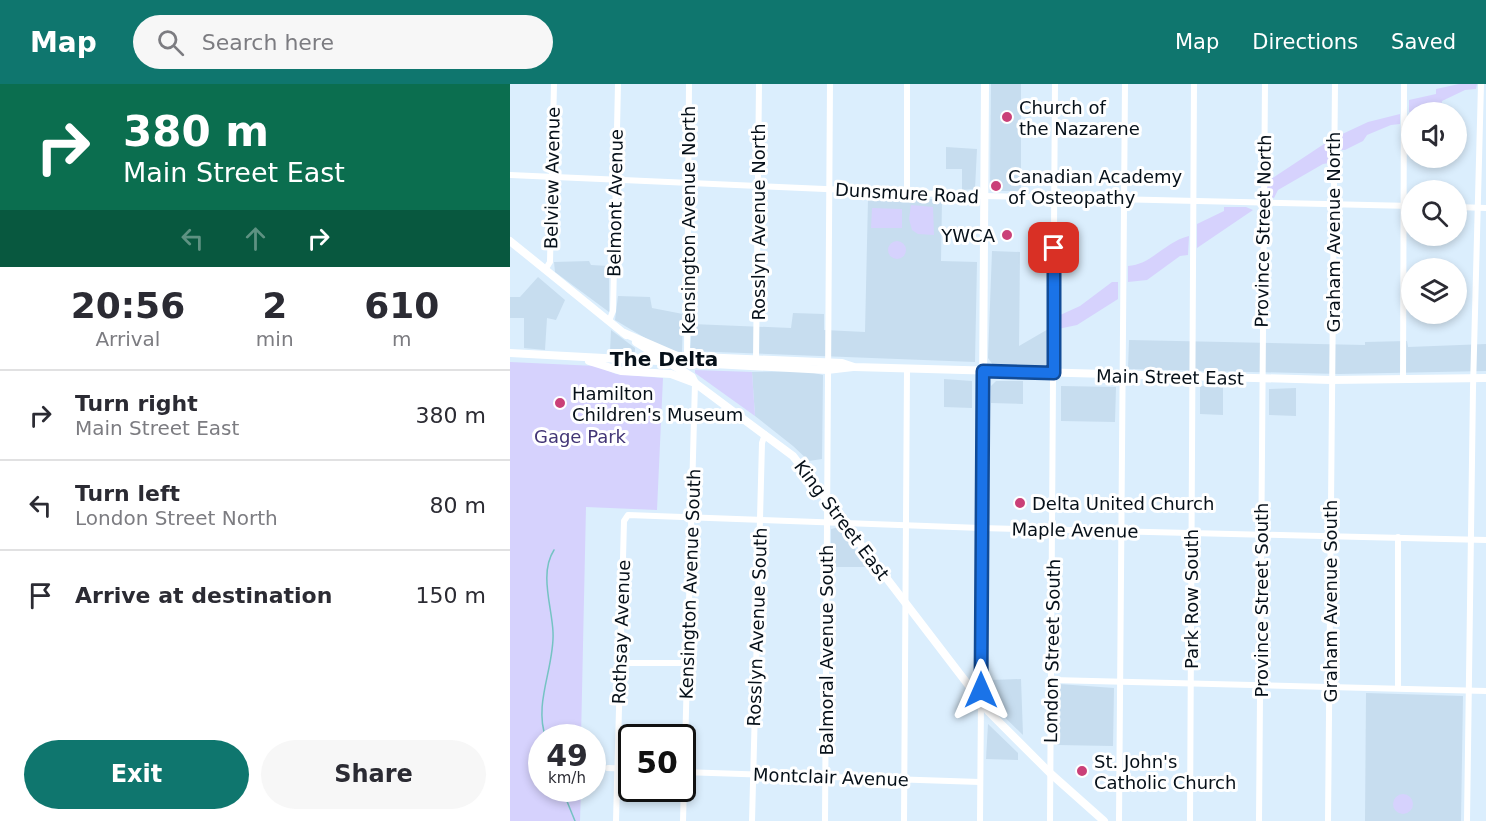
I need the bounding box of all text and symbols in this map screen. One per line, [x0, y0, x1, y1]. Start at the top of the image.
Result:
search box [133, 15, 553, 69]
text: Map [30, 26, 97, 59]
icon: search [154, 26, 187, 59]
text: Search here [202, 30, 334, 55]
text: Map [1175, 30, 1219, 54]
text: Directions [1252, 30, 1358, 54]
text: Saved [1391, 30, 1456, 54]
place label: Church of the Nazarene [1019, 97, 1140, 139]
map controls [1401, 102, 1467, 324]
button: sound [1401, 102, 1467, 168]
street label: Kensington Avenue North [678, 106, 699, 334]
text: 380 m [123, 107, 269, 156]
street label: Belview Avenue [540, 107, 564, 249]
icon: right [24, 108, 102, 186]
marker: Church of the Nazarene [1000, 110, 1014, 124]
street label: Rosslyn Avenue North [748, 123, 769, 321]
street label: Belmont Avenue [603, 129, 627, 277]
street label: Graham Avenue North [1323, 131, 1344, 333]
street label: Province Street North [1251, 134, 1275, 328]
text: Main Street East [123, 157, 345, 188]
place label: Canadian Academy of Osteopathy [1008, 166, 1183, 208]
street label: Dunsmure Road [835, 179, 979, 207]
marker: Canadian Academy of Osteopathy [989, 179, 1003, 193]
button: search [1401, 180, 1467, 246]
icon: left [176, 222, 209, 255]
icon: ahead [239, 222, 272, 255]
icon: right [302, 222, 335, 255]
pin [1028, 222, 1079, 273]
place label: YWCA [940, 225, 996, 246]
marker: YWCA [1000, 228, 1014, 242]
icon: arrive [1037, 231, 1070, 264]
button: layers [1401, 258, 1467, 324]
text: 20:56 [71, 285, 185, 326]
text: 2 [262, 285, 287, 326]
text: 610 [364, 285, 439, 326]
text: Arrival [95, 327, 160, 351]
text: min [256, 327, 294, 351]
text: m [392, 327, 412, 351]
district label: The Delta [610, 347, 718, 371]
street label: Main Street East [1096, 365, 1244, 389]
place label: Hamilton Children's Museum [572, 383, 743, 425]
text: Turn right [75, 391, 198, 416]
marker: Hamilton Children's Museum [553, 396, 567, 410]
icon: right [24, 399, 57, 432]
text: 380 m [416, 403, 486, 428]
text: Main Street East [75, 416, 239, 440]
park label: Gage Park [534, 426, 627, 447]
street label: King Street East [790, 456, 894, 584]
street label: Kensington Avenue South [675, 468, 705, 700]
text: Turn left [75, 481, 180, 506]
icon: left [24, 489, 57, 522]
text: 80 m [430, 493, 486, 518]
place label: Delta United Church [1032, 493, 1214, 514]
marker: Delta United Church [1013, 496, 1027, 510]
street label: Graham Avenue South [1320, 500, 1341, 702]
street label: Province Street South [1251, 502, 1272, 698]
text: London Street North [75, 506, 278, 530]
street label: Maple Avenue [1011, 518, 1139, 542]
street label: Rosslyn Avenue South [743, 527, 771, 727]
street label: Park Row South [1181, 529, 1202, 669]
street label: Balmoral Avenue South [816, 545, 837, 756]
street label: Rothsay Avenue [608, 559, 634, 705]
street label: London Street South [1040, 559, 1064, 743]
icon: arrive [24, 579, 57, 612]
text: Arrive at destination [75, 583, 332, 608]
text: 150 m [416, 583, 486, 608]
position arrow [949, 658, 1013, 722]
speed limit sign: 50 [618, 724, 696, 802]
text: 49 [546, 738, 588, 773]
button: Exit [24, 740, 249, 809]
button: Share [261, 740, 486, 809]
place label: St. John's Catholic Church [1094, 751, 1236, 793]
street label: Montclair Avenue [753, 764, 909, 790]
marker: St. John's Catholic Church [1075, 764, 1089, 778]
text: km/h [548, 769, 586, 787]

